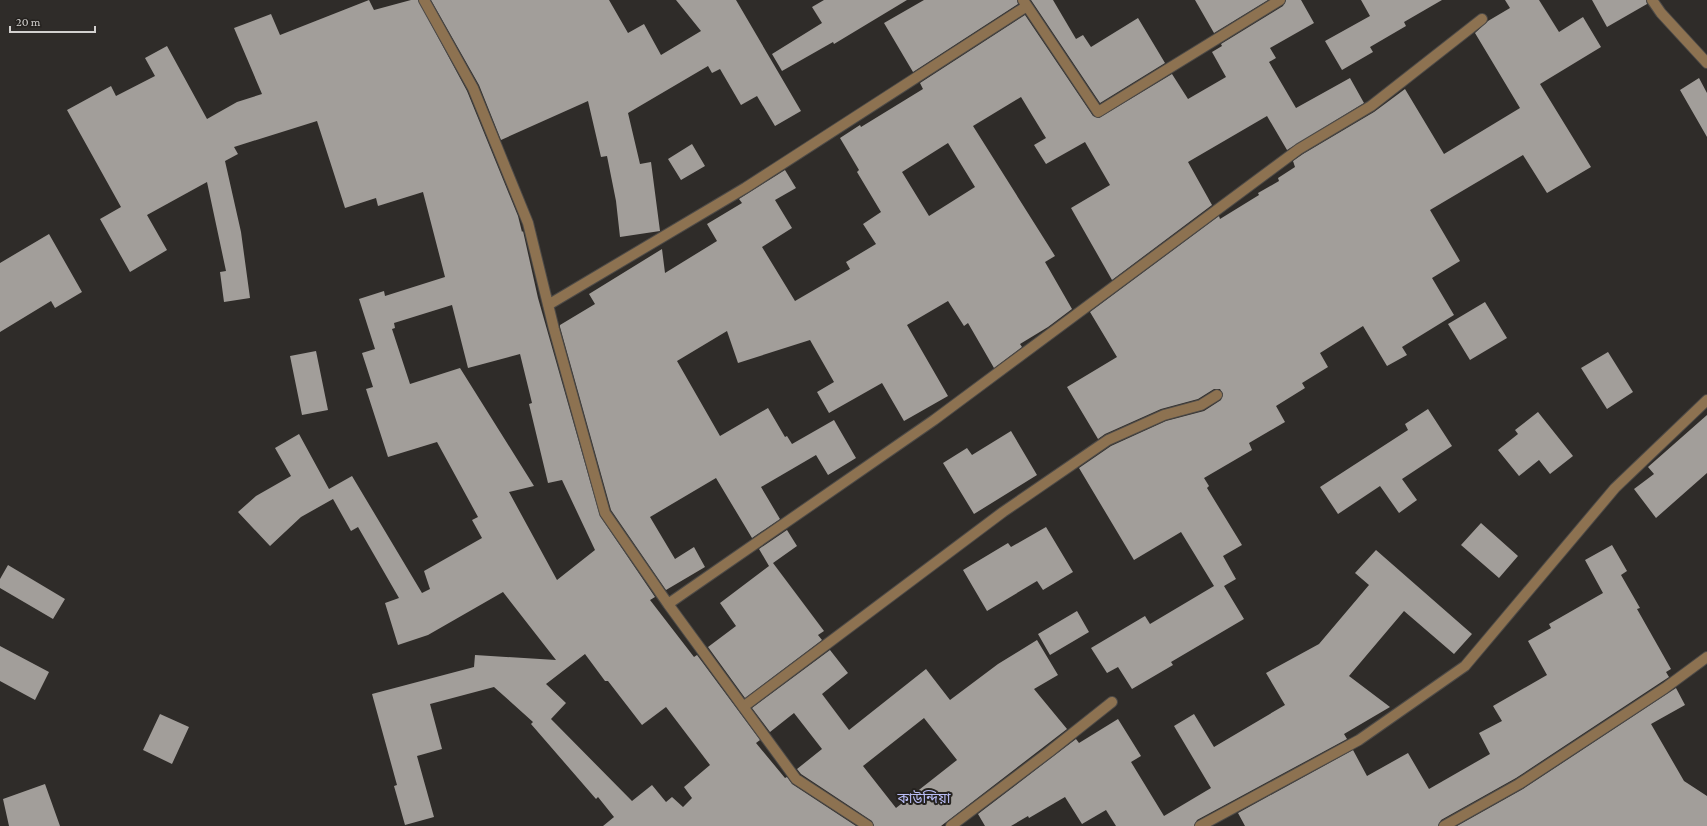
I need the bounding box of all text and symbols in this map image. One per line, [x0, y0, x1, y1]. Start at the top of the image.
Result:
scale bar [10, 8, 95, 34]
text: 20 m [16, 15, 41, 29]
district label: কাউন্দিয়া [896, 790, 951, 806]

